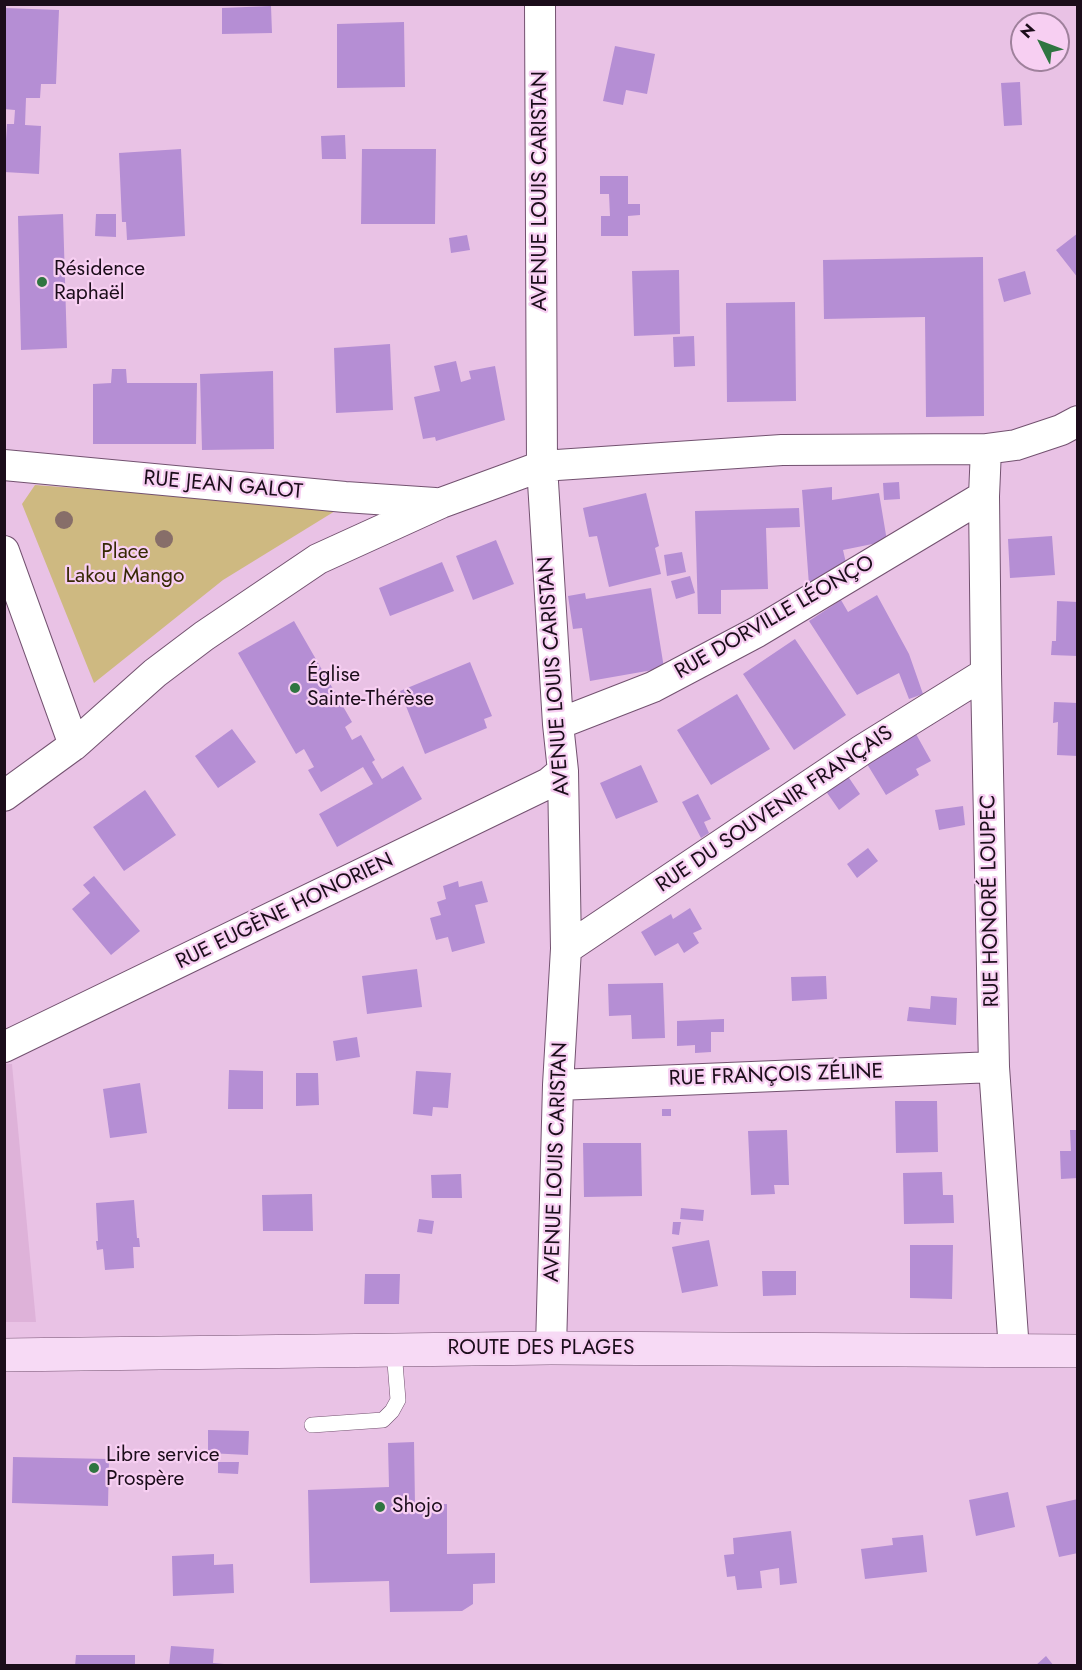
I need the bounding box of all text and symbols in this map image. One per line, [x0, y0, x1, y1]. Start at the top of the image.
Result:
north arrow [1010, 12, 1070, 72]
text: N [1015, 19, 1041, 43]
street label: AVENUE LOUIS CARISTAN [528, 71, 554, 311]
place label: Résidence Raphaël [54, 257, 145, 307]
marker: Résidence Raphaël [35, 275, 49, 289]
street label: RUE JEAN GALOT [142, 466, 304, 506]
park label: Place Lakou Mango [66, 540, 184, 590]
street label: RUE DORVILLE LÉONÇO [671, 551, 879, 685]
street label: AVENUE LOUIS CARISTAN [534, 555, 576, 797]
place label: Église Sainte-Thérèse [307, 663, 434, 713]
marker: Église Sainte-Thérèse [288, 681, 302, 695]
street label: RUE DU SOUVENIR FRANÇAIS [652, 721, 898, 899]
street label: RUE HONORÉ LOUPEC [977, 794, 1005, 1008]
street label: RUE EUGÈNE HONORIEN [172, 848, 398, 976]
street label: AVENUE LOUIS CARISTAN [540, 1042, 574, 1282]
street label: RUE FRANÇOIS ZÉLINE [668, 1060, 884, 1092]
street label: ROUTE DES PLAGES [448, 1336, 634, 1362]
place label: Libre service Prospère [106, 1443, 220, 1493]
marker: Libre service Prospère [87, 1461, 101, 1475]
place label: Shojo [392, 1494, 443, 1520]
marker: Shojo [373, 1500, 387, 1514]

